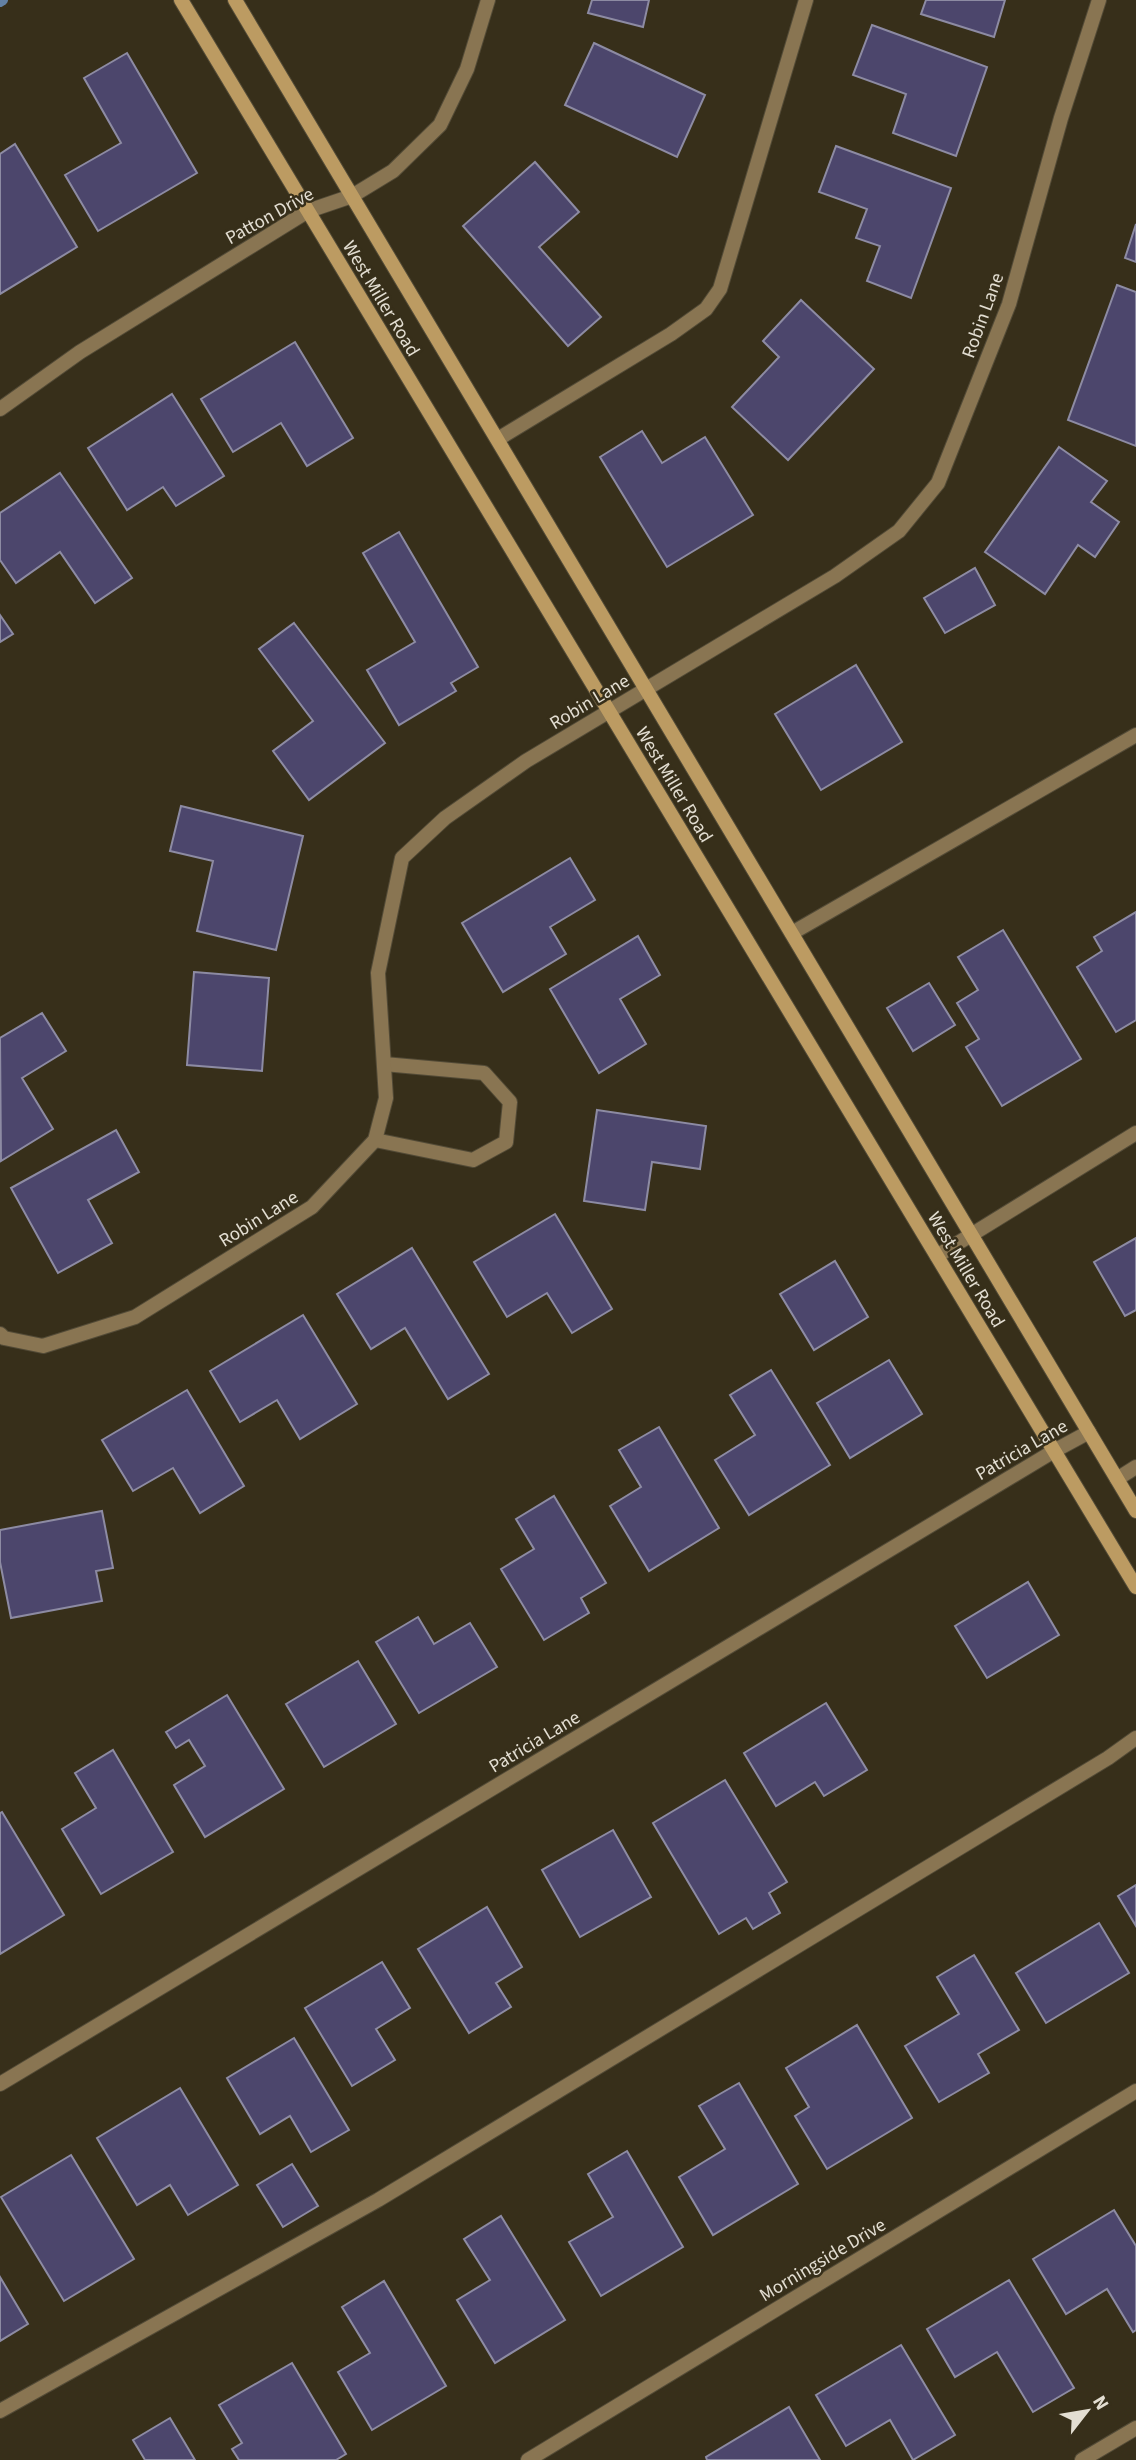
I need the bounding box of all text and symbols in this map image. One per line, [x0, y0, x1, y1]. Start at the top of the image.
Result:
street label: Patton Drive [221, 181, 319, 252]
street label: West Miller Road [335, 236, 426, 362]
street label: Robin Lane [956, 269, 1011, 362]
street label: Robin Lane [545, 668, 635, 737]
street label: West Miller Road [628, 722, 719, 848]
street label: Robin Lane [214, 1184, 304, 1254]
street label: West Miller Road [920, 1207, 1011, 1333]
street label: Patricia Lane [971, 1413, 1073, 1488]
street label: Patricia Lane [484, 1704, 586, 1780]
street label: Morningside Drive [754, 2212, 891, 2309]
north arrow [1052, 2376, 1122, 2446]
text: N [1085, 2391, 1115, 2415]

